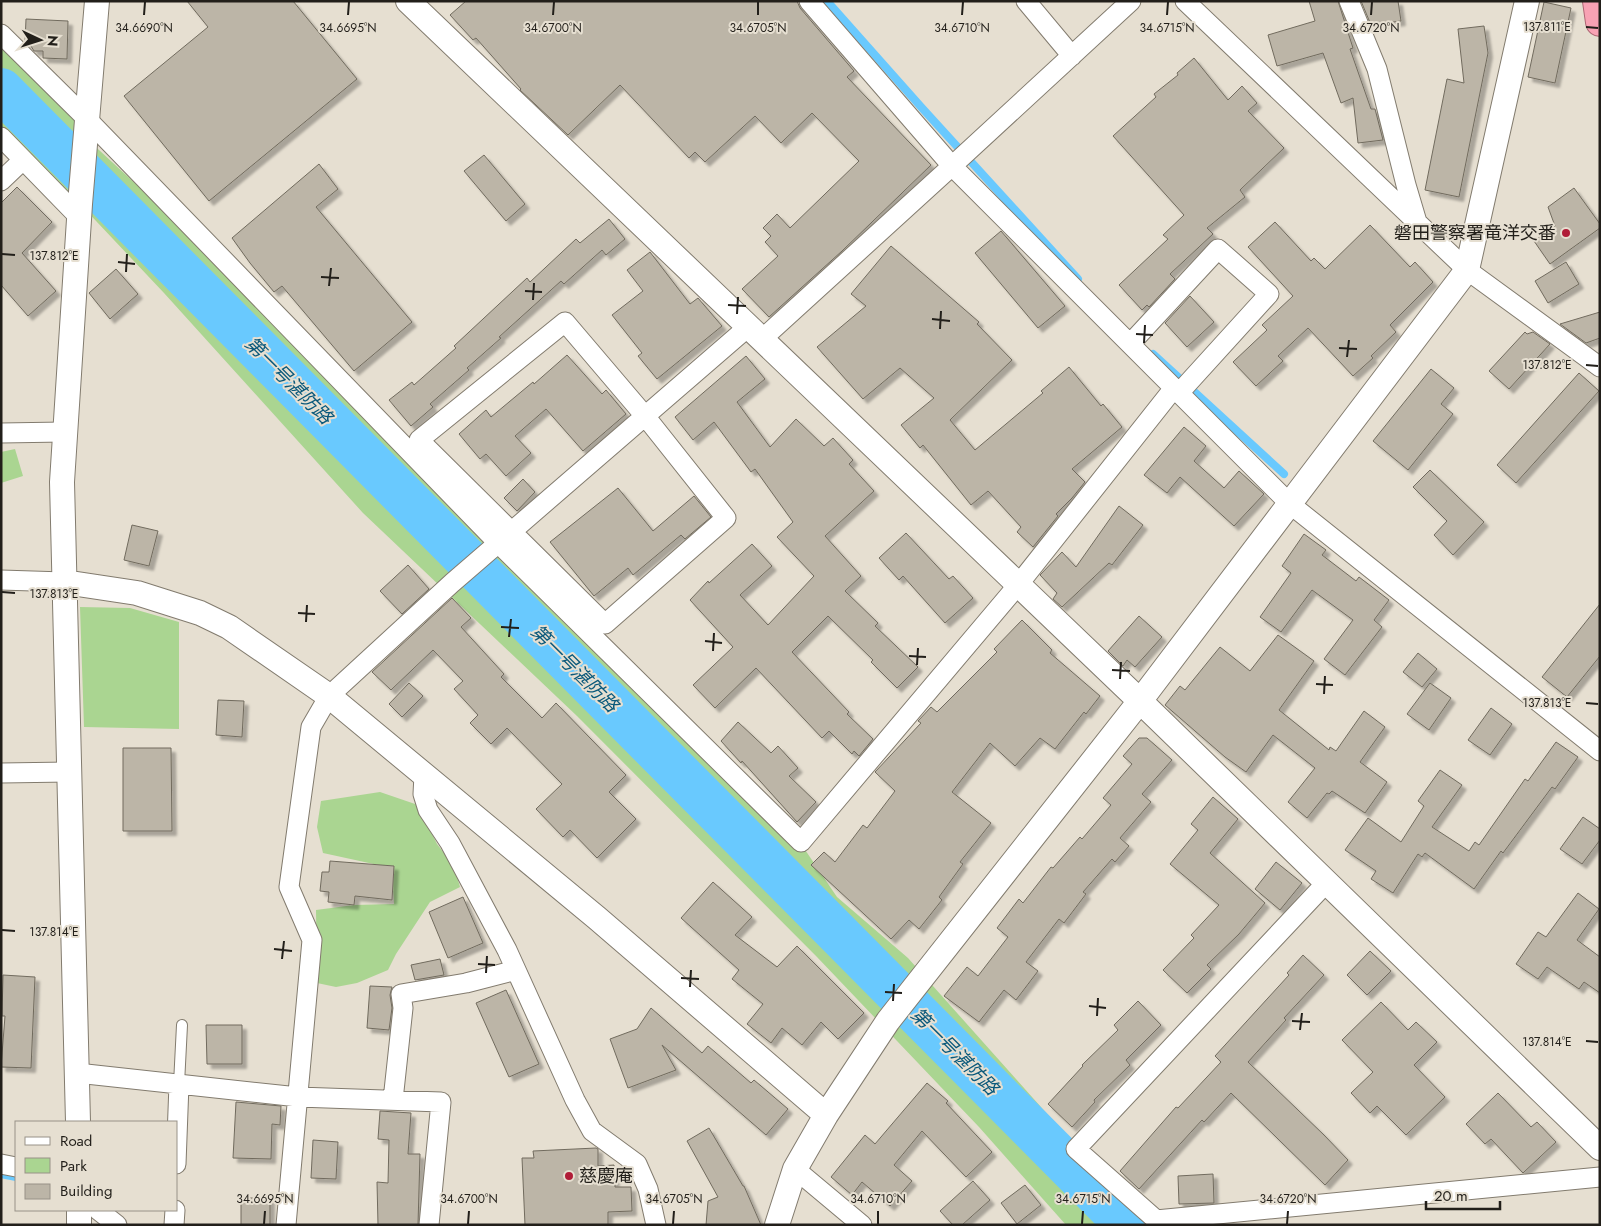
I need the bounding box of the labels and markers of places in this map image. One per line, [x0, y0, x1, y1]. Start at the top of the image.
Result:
place label: 磐田警察署竜洋交番 [1394, 220, 1556, 246]
marker: 磐田警察署竜洋交番 [1560, 227, 1572, 239]
place label: 慈慶庵 [579, 1163, 633, 1189]
marker: 慈慶庵 [563, 1170, 575, 1182]

